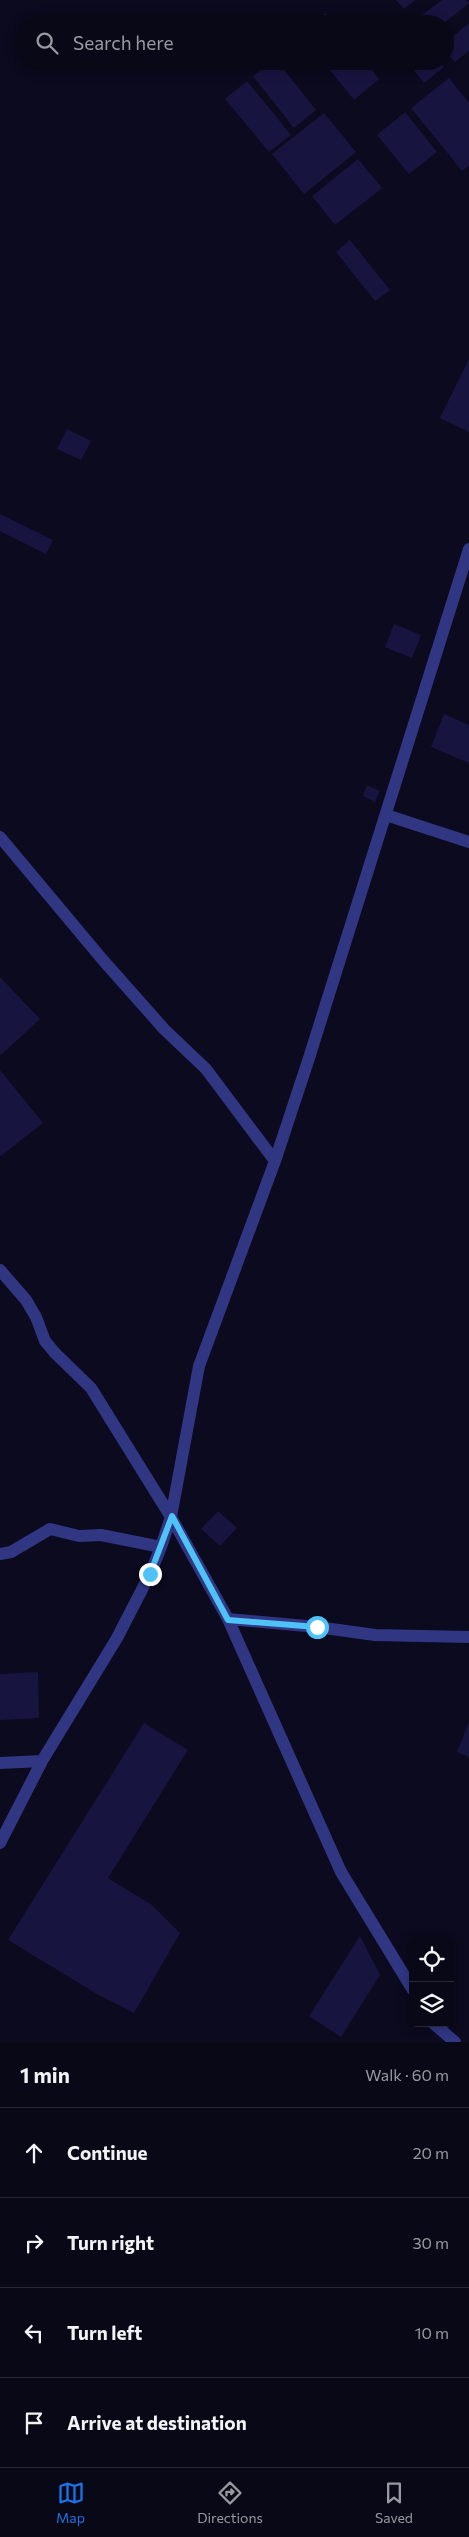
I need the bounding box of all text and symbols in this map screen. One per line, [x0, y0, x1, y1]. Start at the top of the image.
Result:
search box [15, 15, 454, 70]
icon: search [33, 29, 61, 57]
text: Search here [73, 31, 173, 54]
route end [139, 1563, 162, 1586]
route start [306, 1616, 329, 1639]
map controls [409, 1937, 454, 2027]
button: locate [409, 1937, 454, 1982]
button: layers [409, 1982, 454, 2027]
text: 1 min [20, 2062, 70, 2087]
text: Walk · 60 m [365, 2065, 449, 2084]
icon: ahead [20, 2139, 48, 2167]
text: Continue [67, 2141, 147, 2164]
text: 20 m [413, 2143, 449, 2162]
icon: right [20, 2229, 48, 2257]
text: Turn right [67, 2231, 154, 2254]
text: 30 m [412, 2233, 449, 2252]
icon: left [20, 2319, 48, 2347]
text: Turn left [67, 2321, 142, 2344]
text: 10 m [415, 2323, 449, 2342]
icon: arrive [20, 2409, 48, 2437]
text: Arrive at destination [67, 2411, 247, 2434]
tab: Map [56, 2479, 85, 2526]
tab: Directions [197, 2479, 263, 2526]
tab: Saved [375, 2479, 413, 2526]

